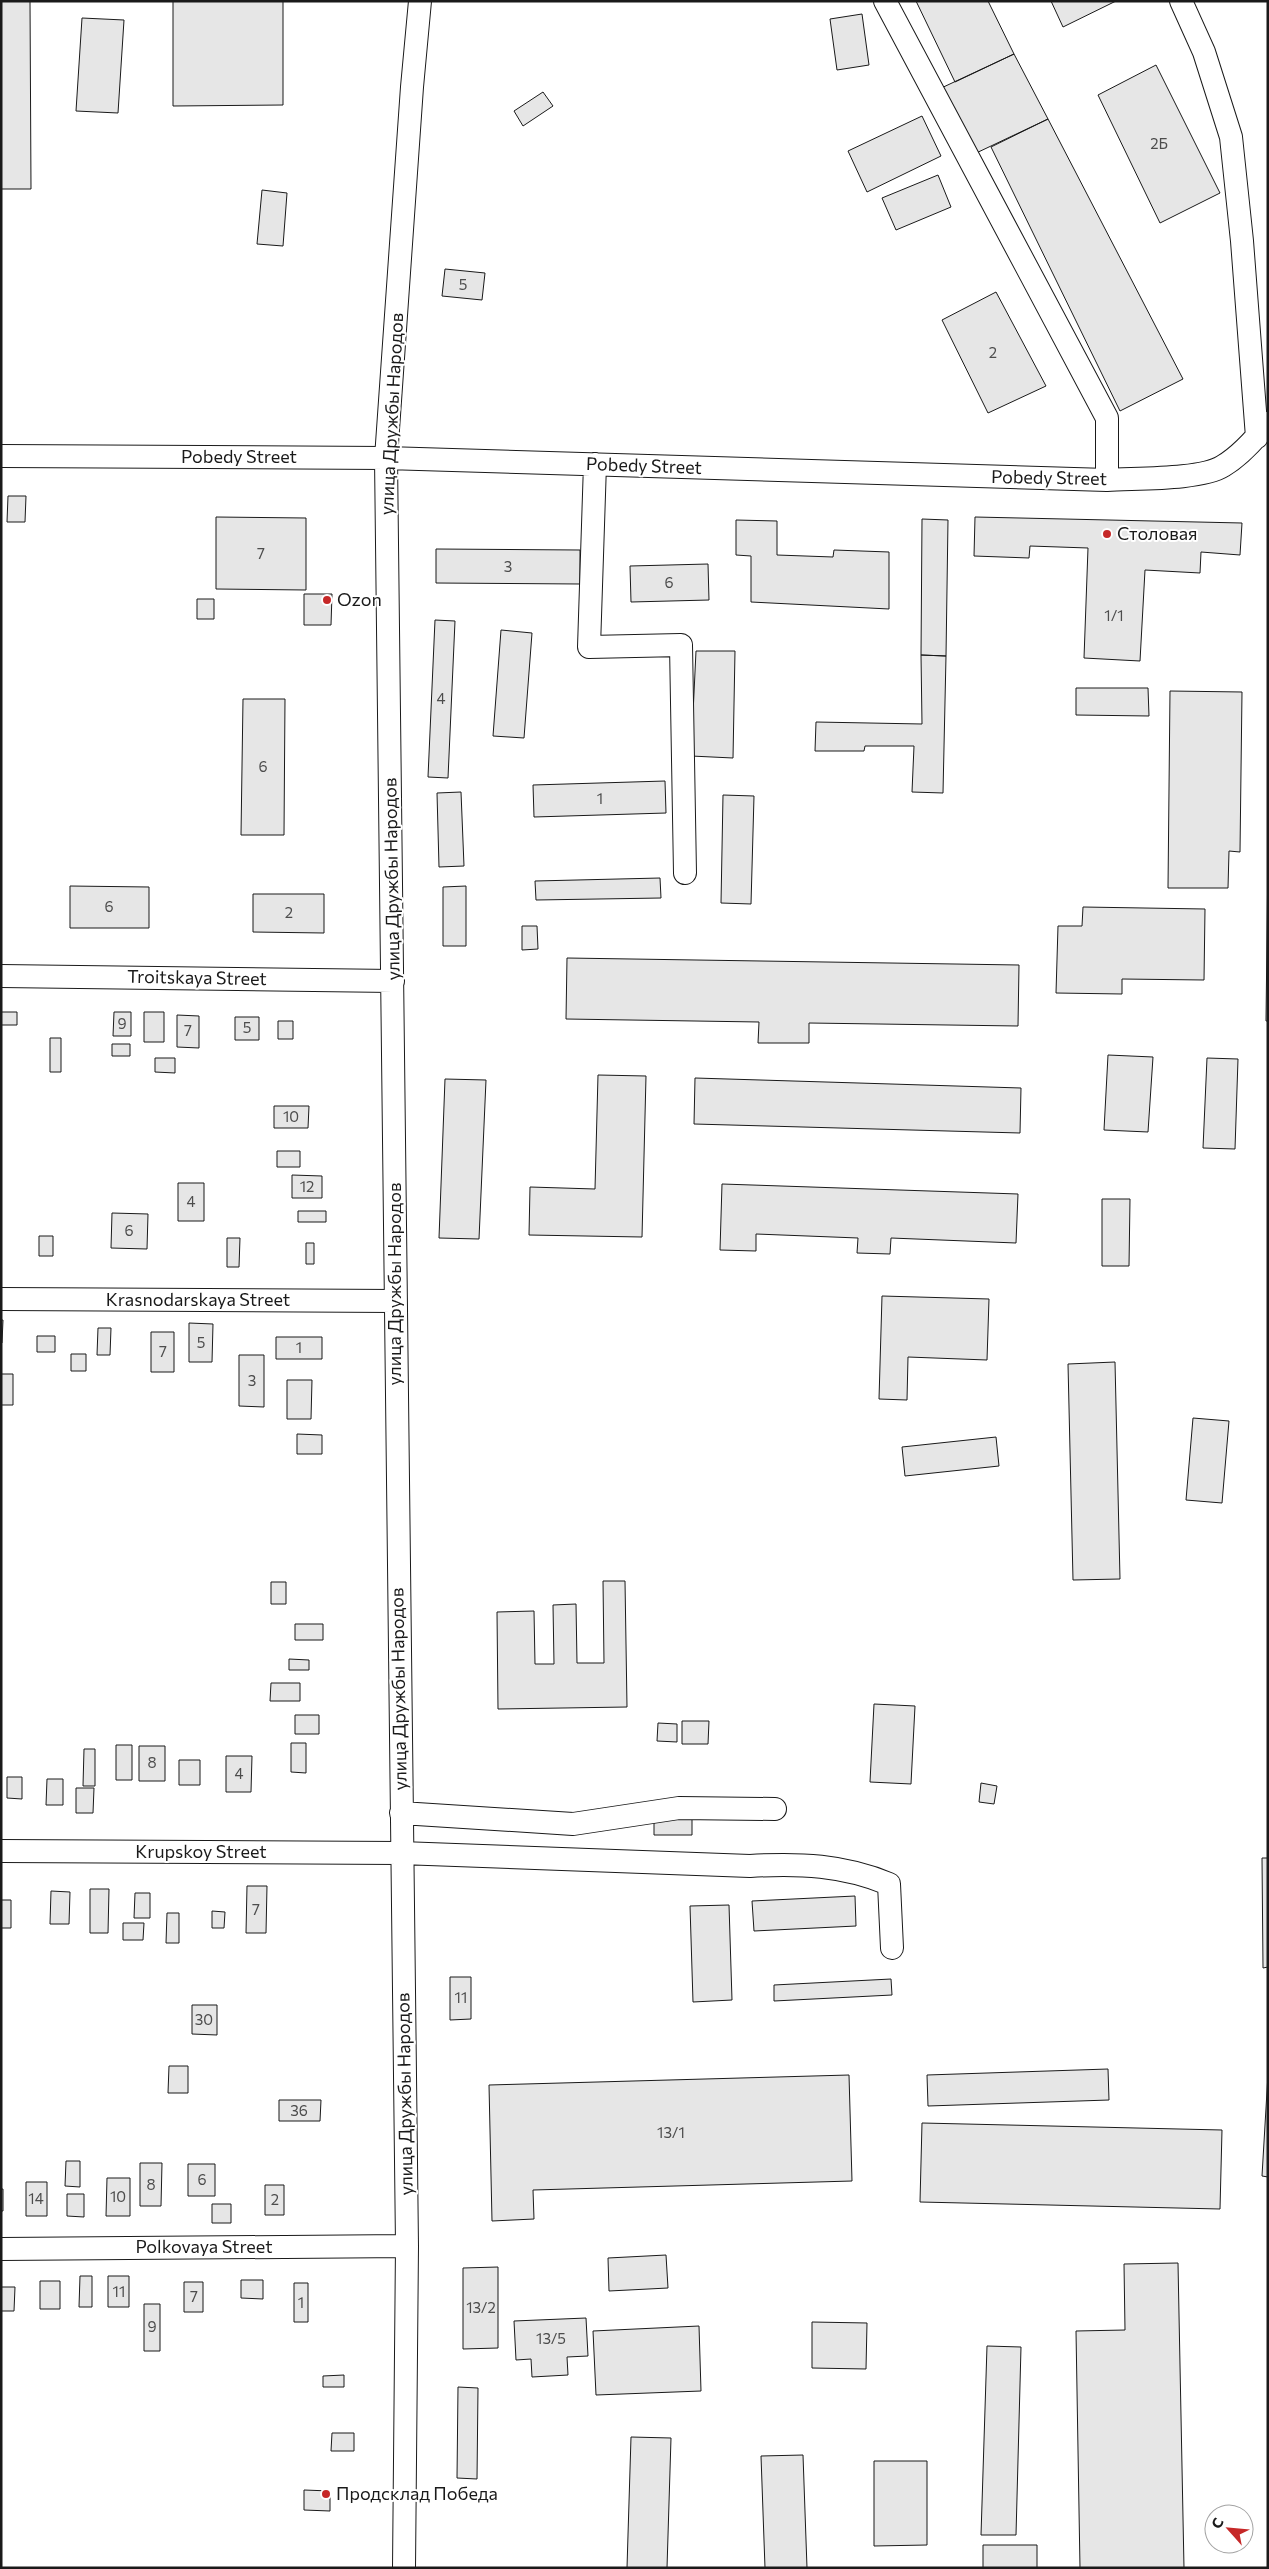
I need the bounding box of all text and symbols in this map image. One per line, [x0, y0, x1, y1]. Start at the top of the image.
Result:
house number: 2Б [1150, 134, 1168, 152]
house number: 5 [459, 275, 467, 293]
street label: улица Дружбы Народов [375, 312, 407, 516]
house number: 2 [989, 343, 997, 361]
street label: Pobedy Street [181, 445, 297, 467]
street label: Pobedy Street [586, 452, 702, 478]
street label: Pobedy Street [991, 465, 1107, 489]
place label: Столовая [1117, 522, 1198, 544]
marker: Столовая [1101, 528, 1113, 540]
house number: 7 [257, 544, 265, 562]
house number: 3 [504, 557, 512, 575]
house number: 6 [664, 573, 674, 591]
place label: Ozon [337, 588, 382, 610]
marker: Ozon [321, 594, 333, 606]
house number: 1/1 [1104, 606, 1124, 624]
house number: 4 [437, 689, 446, 707]
house number: 6 [258, 757, 268, 775]
street label: улица Дружбы Народов [378, 777, 404, 981]
house number: 1 [597, 789, 603, 807]
house number: 6 [104, 897, 114, 915]
house number: 2 [285, 903, 293, 921]
street label: Troitskaya Street [127, 965, 267, 989]
house number: 9 [117, 1014, 127, 1032]
house number: 5 [243, 1018, 251, 1036]
house number: 7 [184, 1021, 192, 1039]
house number: 10 [283, 1107, 299, 1125]
house number: 12 [300, 1177, 314, 1195]
street label: улица Дружбы Народов [383, 1183, 405, 1385]
house number: 4 [187, 1192, 196, 1210]
house number: 6 [124, 1221, 134, 1239]
street label: Krasnodarskaya Street [106, 1288, 290, 1310]
house number: 5 [197, 1333, 205, 1351]
house number: 1 [296, 1338, 302, 1356]
house number: 7 [159, 1342, 167, 1360]
house number: 3 [248, 1371, 256, 1389]
street label: улица Дружбы Народов [385, 1587, 411, 1791]
house number: 8 [147, 1753, 157, 1771]
house number: 4 [235, 1764, 244, 1782]
street label: Krupskoy Street [135, 1840, 267, 1862]
house number: 7 [252, 1900, 260, 1918]
house number: 11 [455, 1988, 467, 2006]
street label: улица Дружбы Народов [391, 1992, 417, 2196]
house number: 30 [195, 2010, 213, 2028]
house number: 36 [290, 2101, 308, 2119]
house number: 13/1 [657, 2123, 685, 2141]
house number: 6 [197, 2170, 207, 2188]
house number: 8 [146, 2175, 156, 2193]
house number: 10 [110, 2187, 126, 2205]
house number: 14 [28, 2189, 44, 2207]
house number: 2 [271, 2190, 279, 2208]
street label: Polkovaya Street [135, 2235, 273, 2257]
house number: 11 [113, 2282, 125, 2300]
house number: 7 [190, 2287, 198, 2305]
house number: 1 [298, 2293, 304, 2311]
house number: 13/2 [466, 2298, 496, 2316]
house number: 9 [147, 2317, 157, 2335]
house number: 13/5 [536, 2329, 566, 2347]
place label: Продсклад Победа [336, 2482, 498, 2504]
marker: Продсклад Победа [320, 2488, 332, 2500]
north arrow [1204, 2504, 1254, 2554]
text: С [1207, 2515, 1227, 2531]

